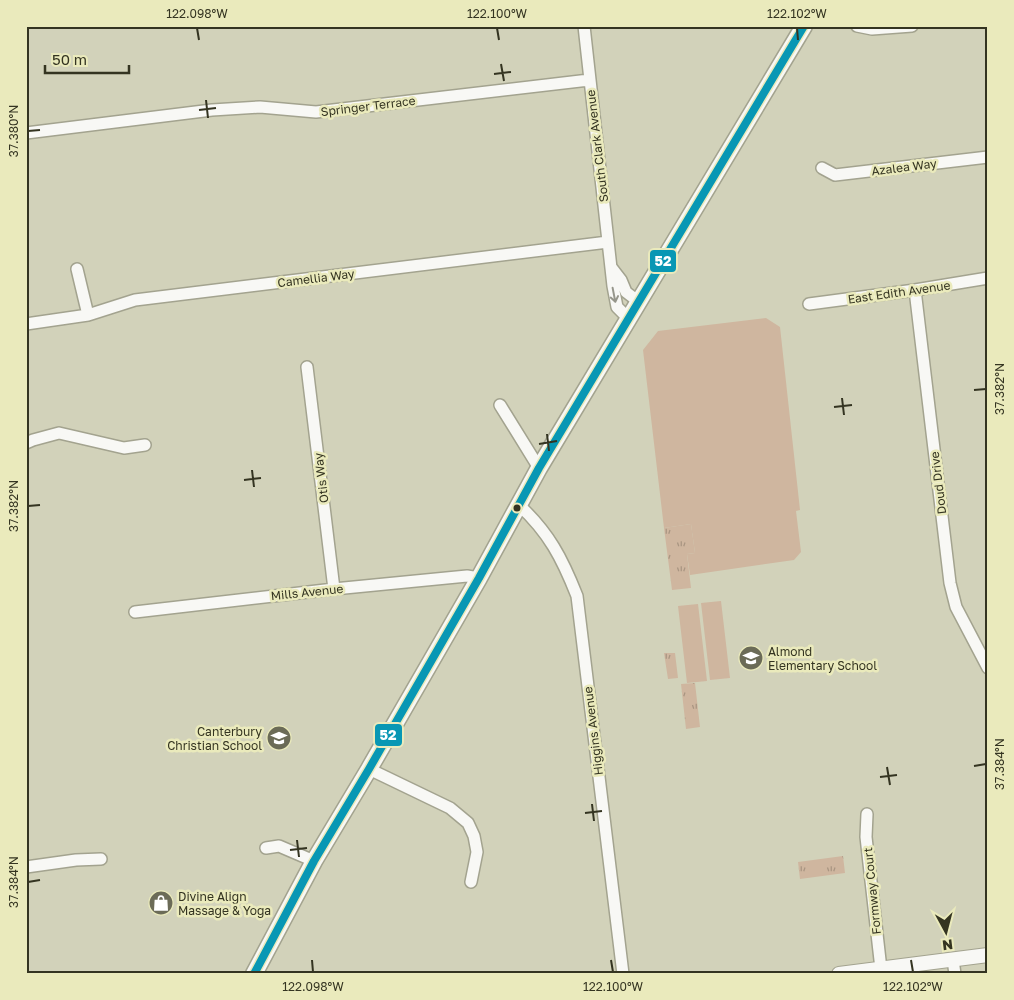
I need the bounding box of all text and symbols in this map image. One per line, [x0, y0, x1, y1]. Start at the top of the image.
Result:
text: 122.098°W [166, 6, 228, 21]
text: 122.100°W [467, 6, 528, 21]
text: 122.102°W [767, 6, 827, 21]
scale bar [45, 42, 129, 74]
text: 50 m [52, 50, 87, 68]
street label: South Clark Avenue [583, 89, 611, 203]
street label: Springer Terrace [320, 93, 416, 119]
text: 37.380°N [6, 105, 21, 157]
street label: Azalea Way [870, 156, 938, 178]
line badge: 52 [649, 249, 677, 273]
text: 52 [654, 252, 672, 269]
street label: Camellia Way [277, 266, 356, 290]
street label: East Edith Avenue [847, 277, 951, 307]
one-way arrow [610, 287, 620, 303]
text: 37.382°N [992, 363, 1007, 415]
street label: Doud Drive [927, 451, 949, 515]
street label: Otis Way [310, 452, 332, 504]
text: 37.382°N [6, 480, 21, 532]
unlabelled marker [512, 503, 522, 513]
street label: Mills Avenue [270, 581, 344, 603]
place label: Almond Elementary School [768, 644, 877, 673]
school or university icon: Almond Elementary School [738, 645, 764, 671]
street label: Higgins Avenue [580, 686, 606, 776]
line badge: 52 [374, 723, 403, 747]
place label: Canterbury Christian School [167, 724, 262, 753]
school or university icon: Canterbury Christian School [266, 725, 292, 751]
text: 52 [379, 726, 397, 743]
text: 37.384°N [992, 738, 1007, 790]
street label: Formway Court [860, 847, 884, 935]
text: 37.384°N [6, 856, 21, 908]
place label: Divine Align Massage & Yoga [178, 889, 271, 918]
shop icon: Divine Align Massage & Yoga [148, 890, 174, 916]
north arrow [922, 908, 972, 958]
text: N [941, 936, 954, 954]
text: 122.098°W [282, 979, 344, 994]
text: 122.100°W [583, 979, 644, 994]
text: 122.102°W [883, 979, 943, 994]

